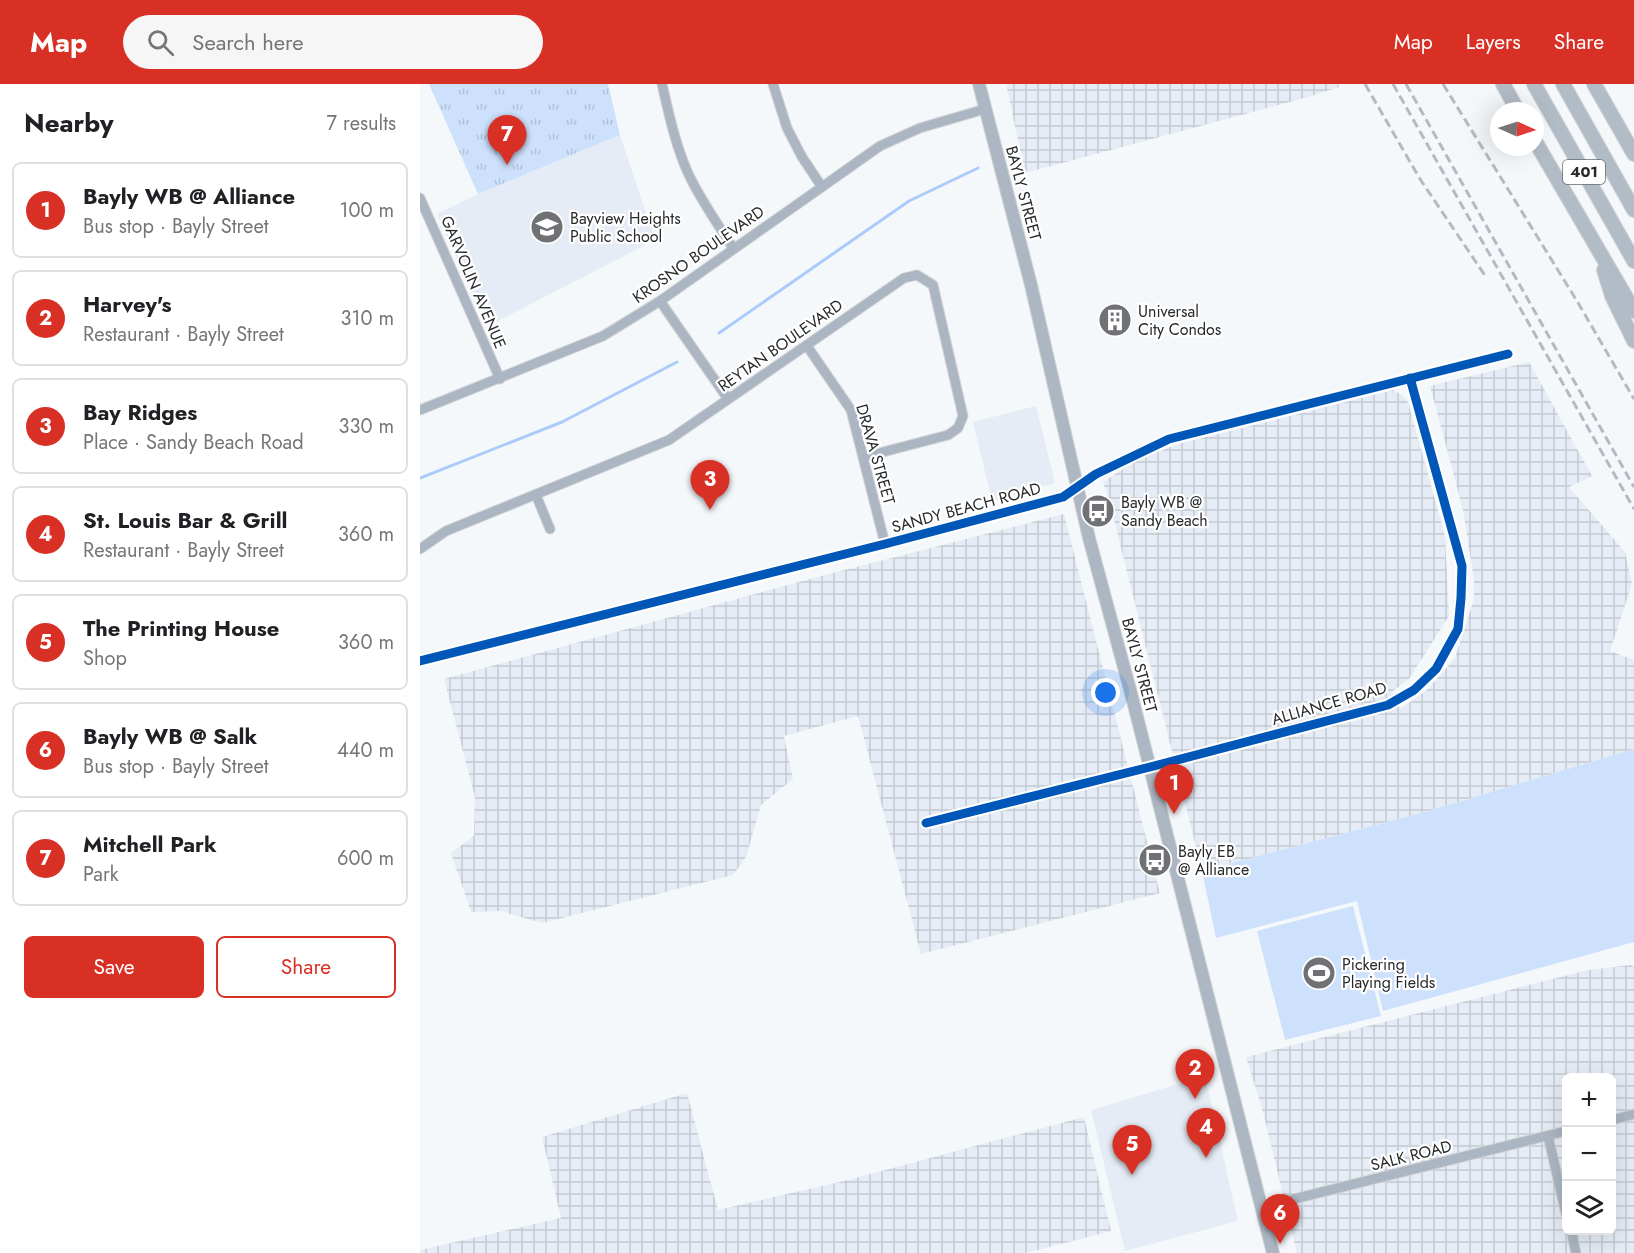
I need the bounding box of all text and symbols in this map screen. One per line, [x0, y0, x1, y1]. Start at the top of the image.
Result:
search box [123, 15, 543, 69]
text: Map [30, 22, 87, 63]
icon: search [144, 26, 177, 59]
text: Search here [192, 26, 304, 58]
text: Map [1394, 27, 1433, 57]
text: Layers [1466, 27, 1521, 57]
text: Share [1554, 27, 1604, 57]
north arrow [1490, 102, 1544, 156]
text: Nearby [24, 104, 113, 142]
text: 7 results [327, 109, 396, 138]
pin: 7 [488, 116, 526, 165]
street label: BAYLY STREET [1000, 143, 1047, 244]
road number: 401 [1563, 160, 1605, 184]
text: Bayly WB @ Alliance [83, 180, 295, 212]
text: 1 [40, 196, 51, 225]
text: 100 m [339, 196, 394, 225]
street label: KROSNO BOULEVARD [628, 200, 769, 309]
place label: Bayview Heights Public School [570, 207, 681, 248]
school or university icon: Bayview Heights Public School [529, 209, 565, 245]
text: Bus stop · Bayly Street [83, 212, 269, 241]
street label: GARVOLIN AVENUE [435, 212, 512, 352]
text: Harvey's [83, 288, 171, 320]
street label: REYTAN BOULEVARD [713, 294, 847, 397]
place label: Universal City Condos [1138, 300, 1221, 341]
building icon: Universal City Condos [1097, 302, 1133, 338]
text: 2 [39, 304, 52, 333]
text: 310 m [340, 304, 394, 333]
text: Restaurant · Bayly Street [83, 320, 284, 349]
text: Bay Ridges [83, 396, 197, 428]
street label: DRAVA STREET [850, 401, 901, 508]
text: 3 [39, 412, 52, 441]
text: 330 m [339, 412, 394, 441]
text: Place · Sandy Beach Road [83, 428, 304, 457]
pin: 3 [690, 460, 730, 510]
street label: SANDY BEACH ROAD [889, 476, 1043, 538]
place label: Bayly WB @ Sandy Beach [1121, 491, 1208, 532]
bus stop icon: Bayly WB @ Sandy Beach [1080, 493, 1116, 529]
text: St. Louis Bar & Grill [83, 504, 288, 536]
text: 4 [39, 520, 52, 549]
text: 360 m [338, 520, 394, 549]
text: Restaurant · Bayly Street [83, 536, 284, 565]
text: The Printing House [83, 612, 279, 644]
street label: BAYLY STREET [1116, 615, 1163, 716]
text: 5 [39, 628, 52, 657]
text: 360 m [338, 628, 394, 657]
text: Shop [83, 644, 127, 673]
street label: ALLIANCE ROAD [1269, 676, 1390, 731]
your location [1091, 678, 1120, 707]
text: Bayly WB @ Salk [83, 720, 257, 752]
text: 6 [39, 736, 52, 765]
text: 440 m [337, 736, 394, 765]
text: Bus stop · Bayly Street [83, 752, 269, 781]
pin: 1 [1154, 764, 1194, 814]
text: Mitchell Park [83, 828, 217, 860]
place label: Bayly EB @ Alliance [1178, 840, 1249, 881]
bus stop icon: Bayly EB @ Alliance [1137, 842, 1173, 878]
text: 7 [39, 844, 52, 873]
text: 600 m [337, 844, 394, 873]
text: Park [83, 860, 119, 889]
button: Save [24, 936, 204, 998]
button: Share [216, 936, 396, 998]
place label: Pickering Playing Fields [1342, 953, 1435, 994]
sports icon: Pickering Playing Fields [1301, 955, 1337, 991]
pin: 2 [1176, 1050, 1214, 1099]
map controls [1562, 1073, 1616, 1235]
button: + [1562, 1073, 1616, 1127]
pin: 4 [1186, 1108, 1226, 1158]
pin: 5 [1112, 1126, 1152, 1175]
button: − [1562, 1127, 1616, 1181]
street label: SALK ROAD [1368, 1134, 1454, 1177]
button: layers [1562, 1181, 1616, 1235]
pin: 6 [1260, 1194, 1300, 1244]

